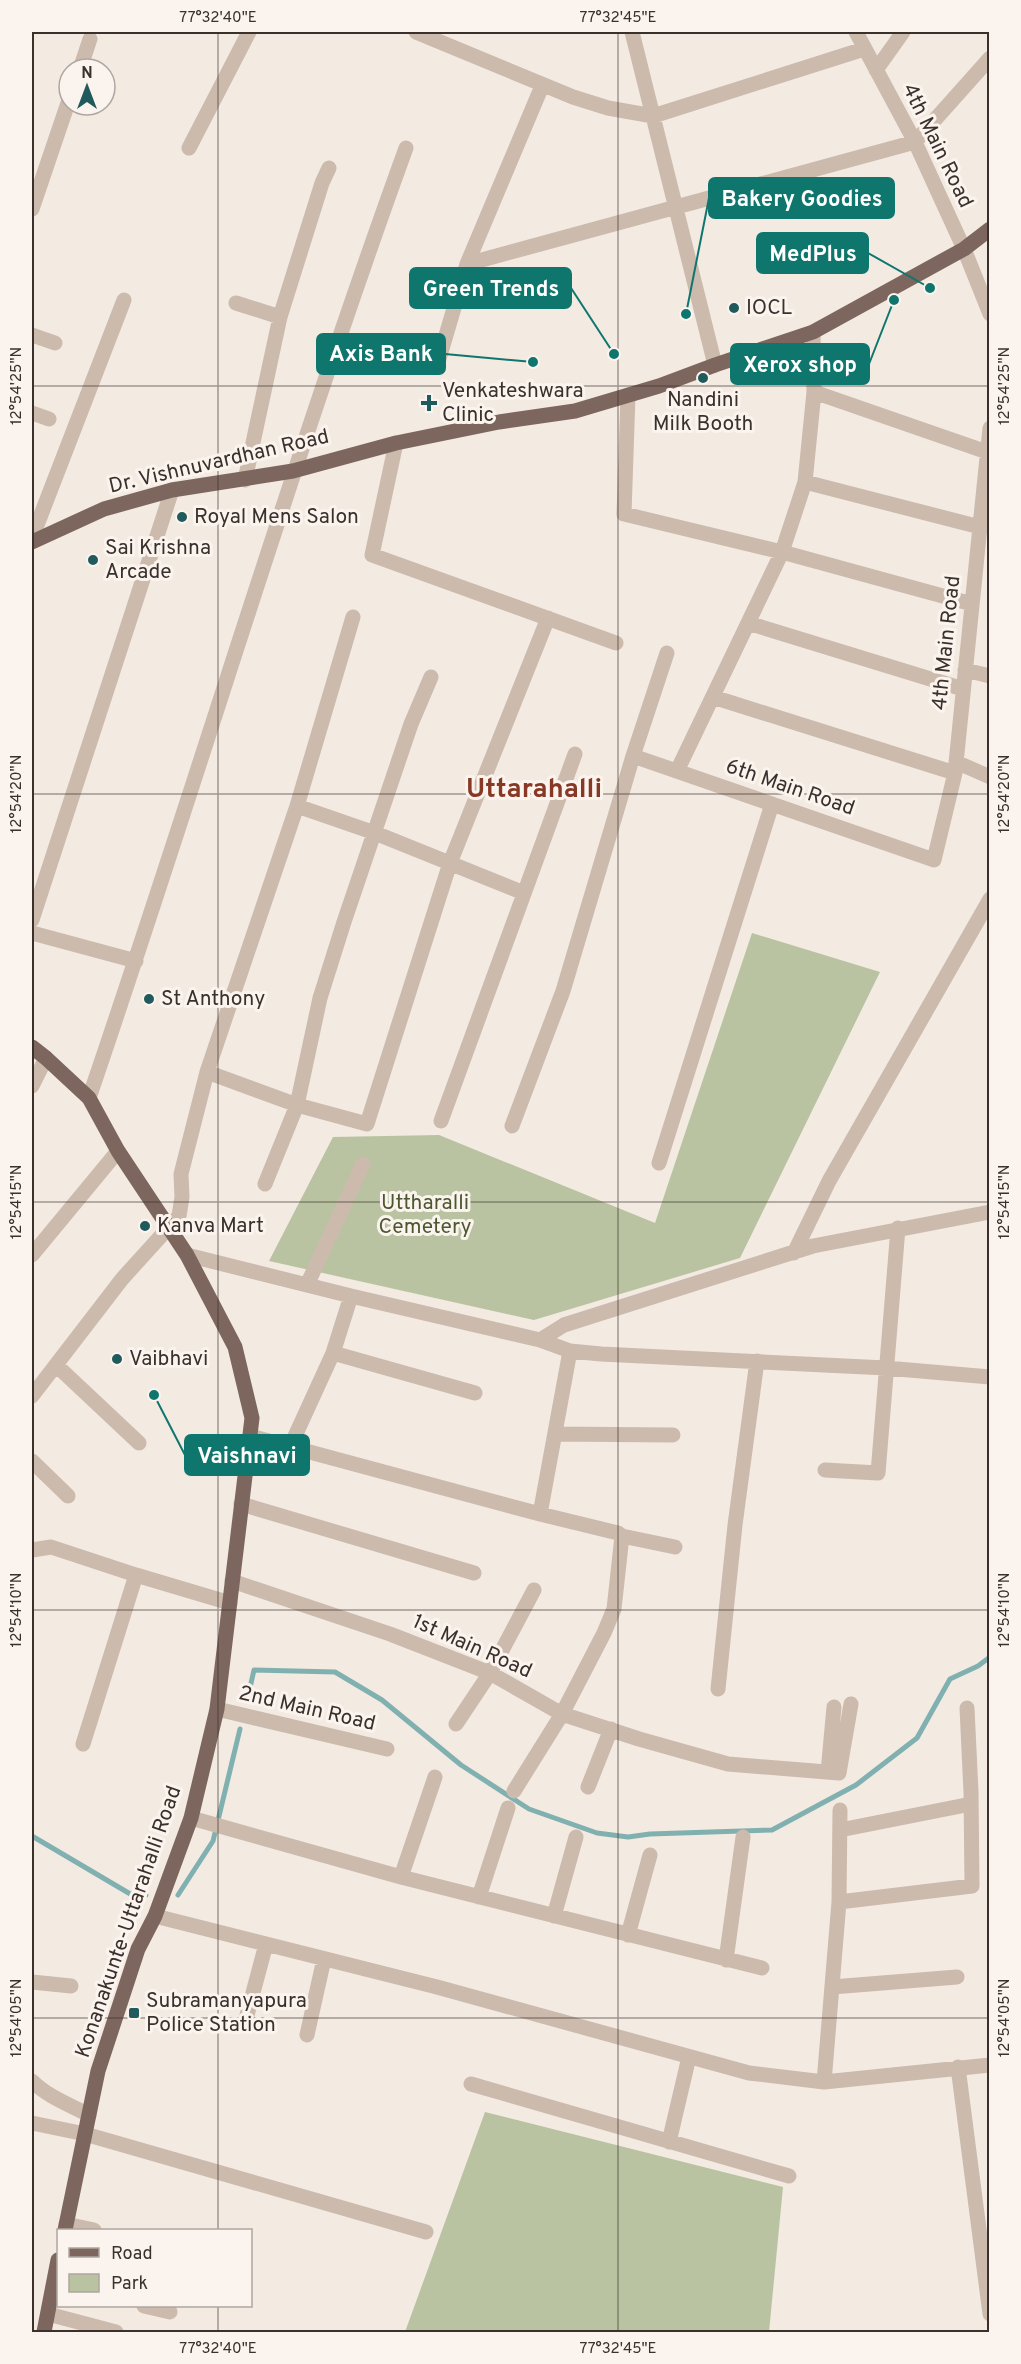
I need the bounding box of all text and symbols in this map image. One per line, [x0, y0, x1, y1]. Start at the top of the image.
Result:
text: 77°32'40"E [179, 9, 257, 28]
text: 77°32'45"E [579, 9, 657, 28]
north arrow [57, 57, 117, 117]
text: N [81, 64, 93, 84]
street label: 4th Main Road [895, 79, 979, 213]
callout: Bakery Goodies [709, 178, 894, 218]
text: Bakery Goodies [721, 187, 883, 214]
callout: MedPlus [757, 233, 868, 273]
text: MedPlus [769, 242, 857, 269]
callout: Green Trends [410, 268, 571, 308]
text: Green Trends [423, 277, 559, 304]
place label: IOCL [746, 295, 793, 322]
marker: IOCL [727, 301, 741, 315]
callout: Axis Bank [317, 334, 445, 374]
text: Axis Bank [329, 342, 433, 369]
callout: Xerox shop [731, 344, 869, 384]
text: 12°54'25"N [8, 347, 27, 425]
text: 12°54'25"N [996, 347, 1015, 425]
text: Xerox shop [743, 353, 857, 380]
marker: Nandini Milk Booth [696, 371, 710, 385]
place label: Venkateshwara Clinic [442, 378, 584, 429]
place label: Nandini Milk Booth [653, 387, 753, 438]
marker: Venkateshwara Clinic [420, 394, 438, 412]
street label: Dr. Vishnuvardhan Road [106, 424, 332, 500]
place label: Royal Mens Salon [194, 504, 359, 531]
marker: Royal Mens Salon [175, 510, 189, 524]
place label: Sai Krishna Arcade [105, 535, 211, 586]
marker: Sai Krishna Arcade [86, 553, 100, 567]
street label: 4th Main Road [927, 574, 967, 712]
street label: 6th Main Road [722, 753, 858, 823]
text: 12°54'20"N [8, 755, 27, 833]
text: 12°54'20"N [996, 755, 1015, 833]
district label: Uttarahalli [466, 773, 602, 807]
place label: St Anthony [161, 986, 265, 1013]
marker: St Anthony [142, 992, 156, 1006]
text: 12°54'15"N [8, 1165, 27, 1239]
text: 12°54'15"N [996, 1165, 1015, 1239]
park label: Uttharalli Cemetery [378, 1190, 472, 1241]
place label: Kanva Mart [157, 1213, 264, 1240]
marker: Kanva Mart [138, 1219, 152, 1233]
place label: Vaibhavi [129, 1346, 208, 1373]
marker: Vaibhavi [110, 1352, 124, 1366]
callout: Vaishnavi [185, 1435, 309, 1475]
text: Vaishnavi [197, 1444, 297, 1471]
text: 12°54'10"N [8, 1573, 27, 1647]
text: 12°54'10"N [996, 1573, 1015, 1647]
street label: 1st Main Road [408, 1609, 536, 1685]
street label: 2nd Main Road [236, 1680, 378, 1738]
street label: Konanakunte-Uttarahalli Road [70, 1782, 188, 2062]
text: 12°54'05"N [8, 1979, 27, 2057]
text: 12°54'05"N [996, 1979, 1015, 2057]
place label: Subramanyapura Police Station [146, 1988, 307, 2039]
marker: Subramanyapura Police Station [127, 2006, 141, 2020]
legend [57, 2229, 252, 2307]
text: Road [111, 2243, 153, 2266]
text: Park [111, 2273, 148, 2296]
text: 77°32'40"E [179, 2340, 257, 2359]
text: 77°32'45"E [579, 2340, 657, 2359]

